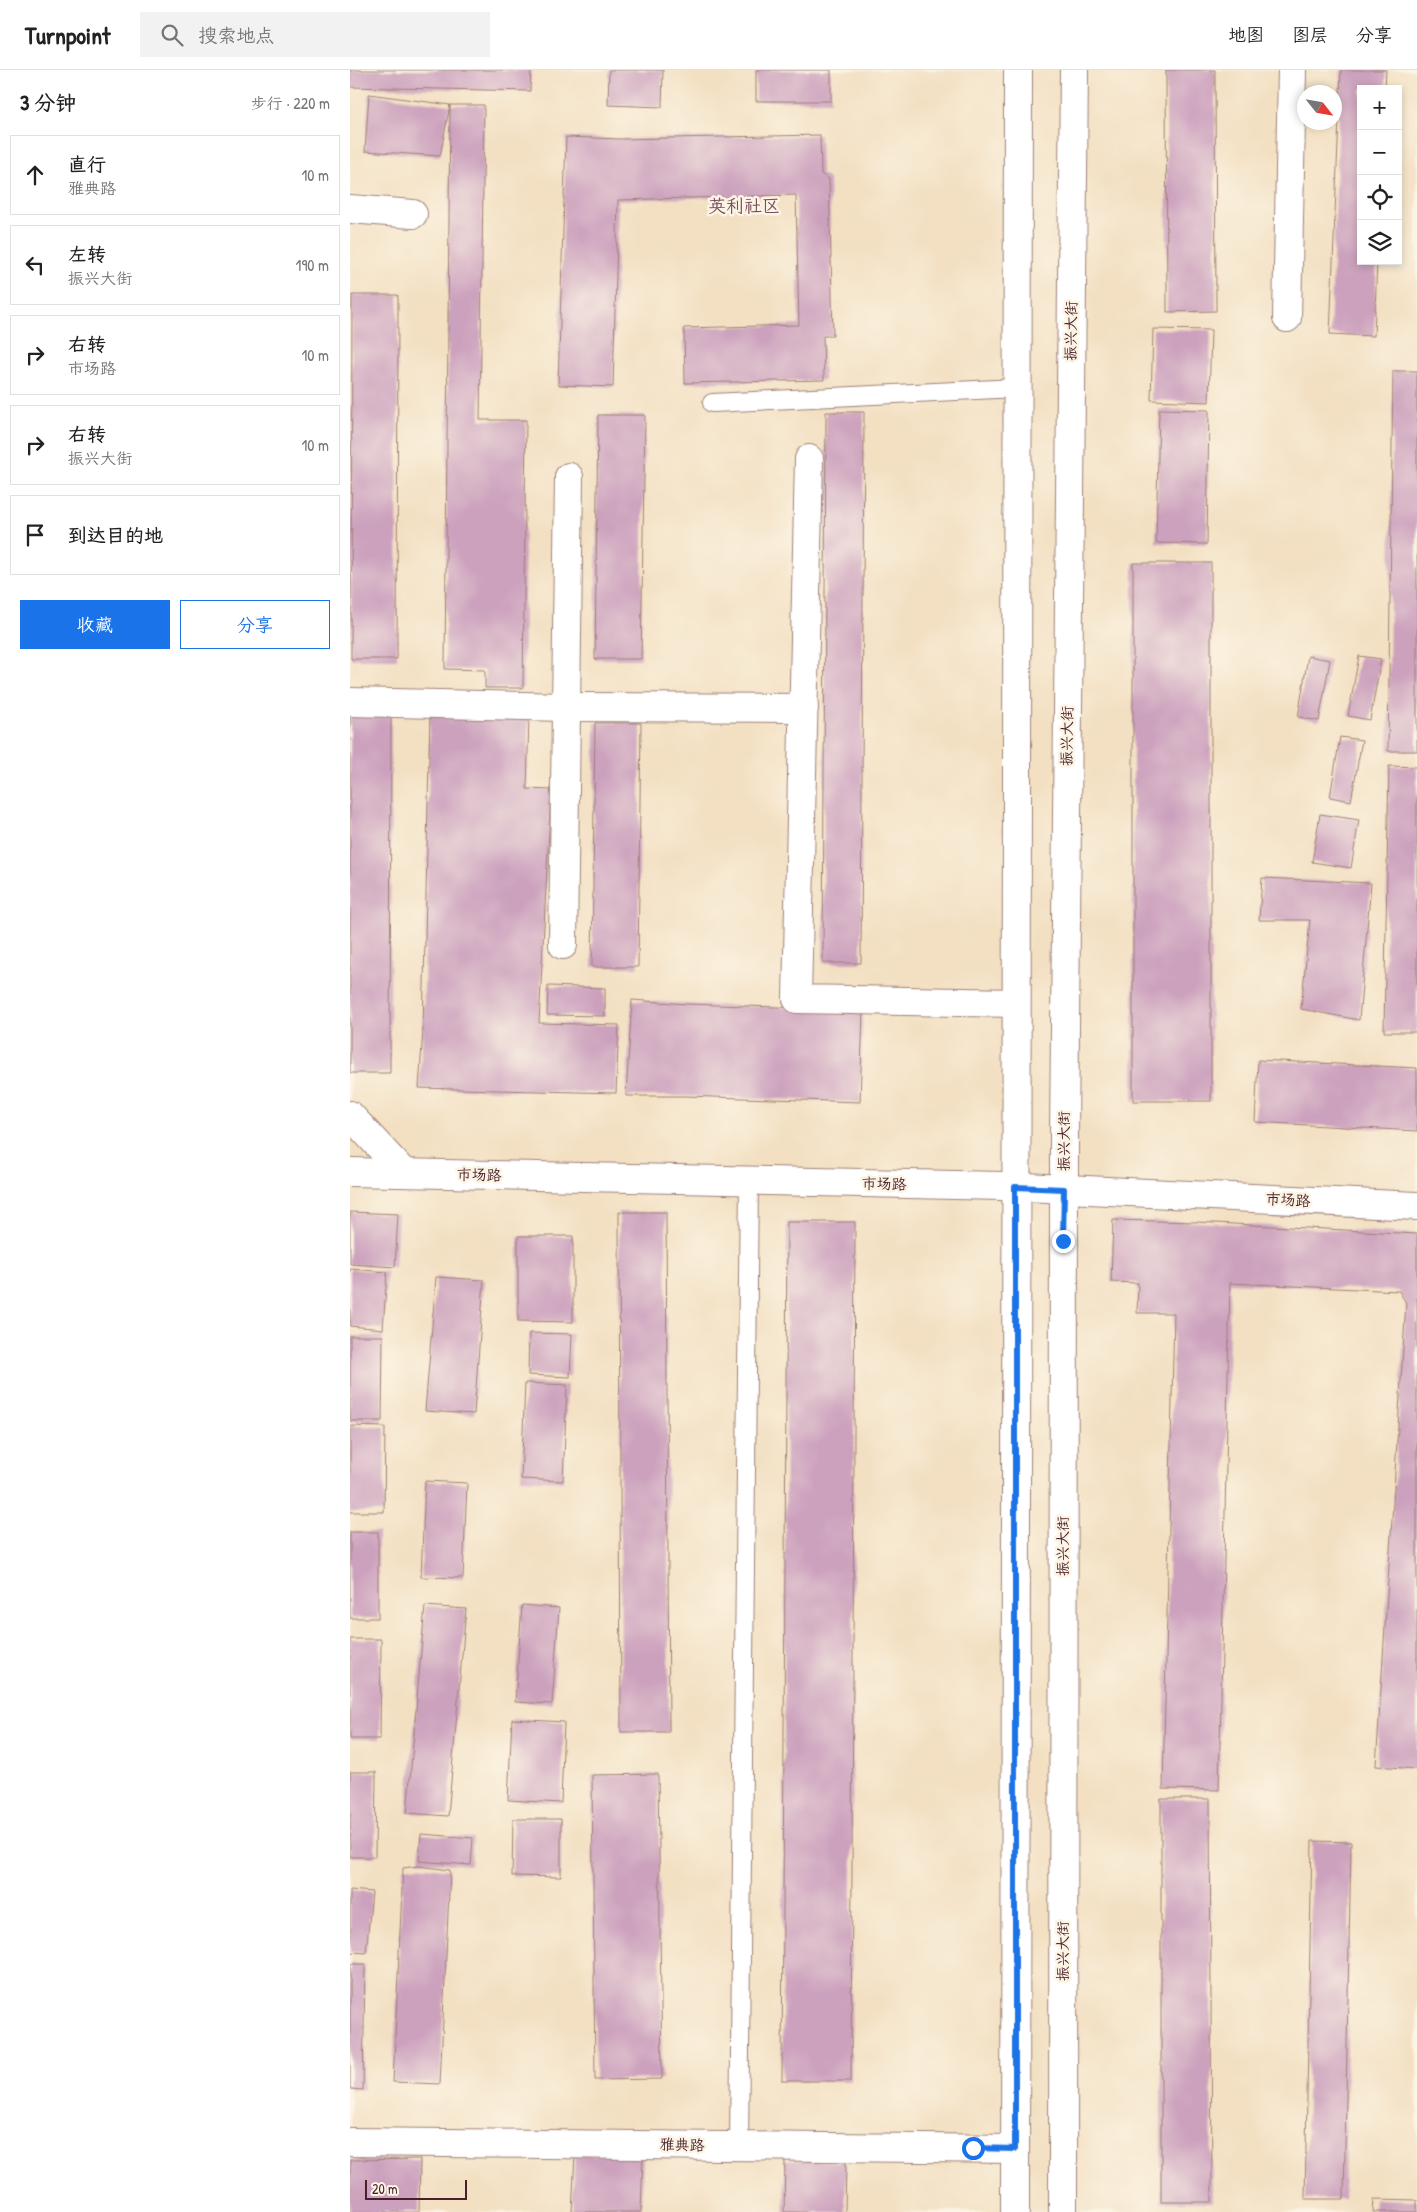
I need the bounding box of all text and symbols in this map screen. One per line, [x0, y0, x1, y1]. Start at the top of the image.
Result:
search box [140, 12, 490, 57]
text: Turnpoint [25, 19, 110, 51]
icon: search [158, 21, 186, 49]
text: 搜索地点 [198, 22, 274, 48]
text: 地图 [1228, 22, 1264, 47]
text: 图层 [1292, 22, 1328, 47]
text: 分享 [1356, 22, 1392, 47]
north arrow [1297, 85, 1342, 130]
map controls [1357, 85, 1402, 265]
button: + [1357, 85, 1402, 130]
text: 3 分钟 [20, 88, 76, 117]
text: 步行 · 220 m [251, 92, 330, 114]
button: − [1357, 130, 1402, 175]
text: 直行 [68, 151, 106, 177]
icon: ahead [21, 161, 49, 189]
text: 10 m [301, 164, 329, 186]
button: locate [1357, 175, 1402, 220]
text: 雅典路 [68, 177, 116, 199]
district label: 英利社区 [708, 193, 780, 218]
button: layers [1357, 220, 1402, 265]
text: 左转 [68, 241, 106, 267]
icon: left [21, 251, 49, 279]
text: 190 m [296, 254, 329, 276]
text: 振兴大街 [68, 267, 132, 289]
street label: 振兴大街 [1059, 301, 1082, 361]
text: 右转 [68, 331, 106, 357]
icon: right [21, 341, 49, 369]
text: 10 m [301, 344, 329, 366]
text: 市场路 [68, 357, 116, 379]
text: 右转 [68, 421, 106, 447]
icon: right [21, 431, 49, 459]
text: 10 m [301, 434, 329, 456]
text: 振兴大街 [68, 447, 132, 469]
icon: arrive [21, 521, 49, 549]
text: 到达目的地 [68, 522, 163, 548]
button: 收藏 [20, 600, 170, 649]
button: 分享 [180, 600, 330, 649]
street label: 振兴大街 [1055, 706, 1078, 766]
street label: 振兴大街 [1053, 1111, 1074, 1171]
street label: 市场路 [456, 1164, 502, 1185]
street label: 市场路 [861, 1173, 907, 1194]
street label: 市场路 [1265, 1188, 1311, 1211]
route end [1052, 1230, 1075, 1253]
street label: 振兴大街 [1052, 1516, 1073, 1576]
street label: 振兴大街 [1052, 1921, 1073, 1981]
street label: 雅典路 [659, 2134, 705, 2155]
route start [962, 2137, 985, 2160]
scale bar [365, 2177, 468, 2200]
text: 20 m [372, 2179, 398, 2198]

